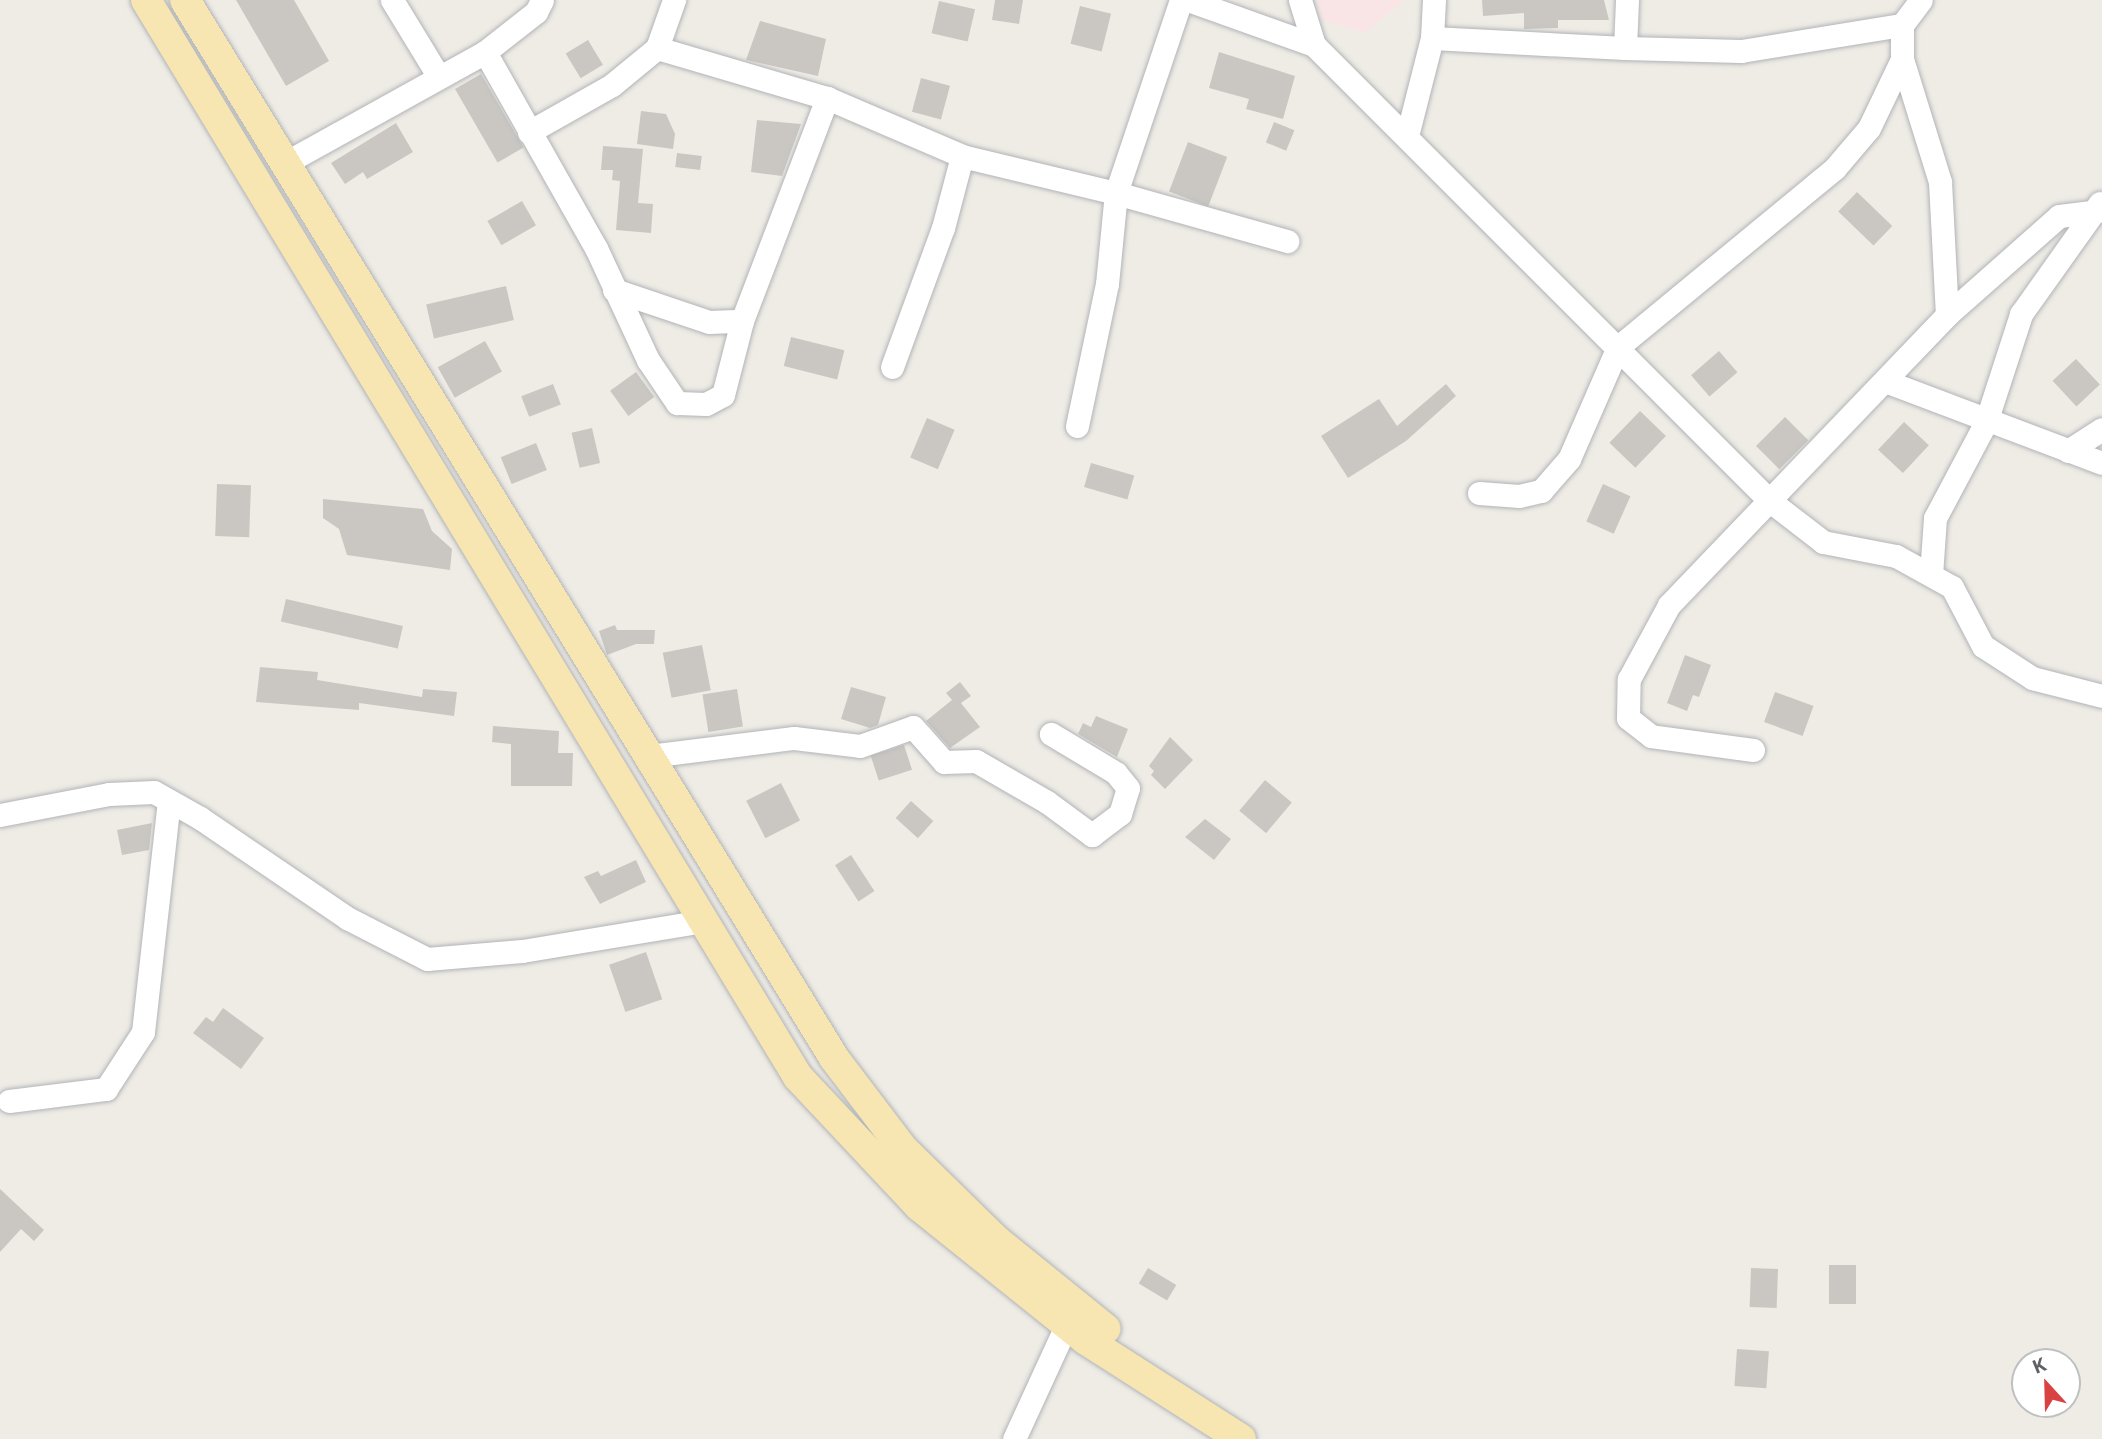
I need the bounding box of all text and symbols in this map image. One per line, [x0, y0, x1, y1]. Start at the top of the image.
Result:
north arrow [2011, 1348, 2081, 1418]
text: K [2028, 1351, 2050, 1380]

